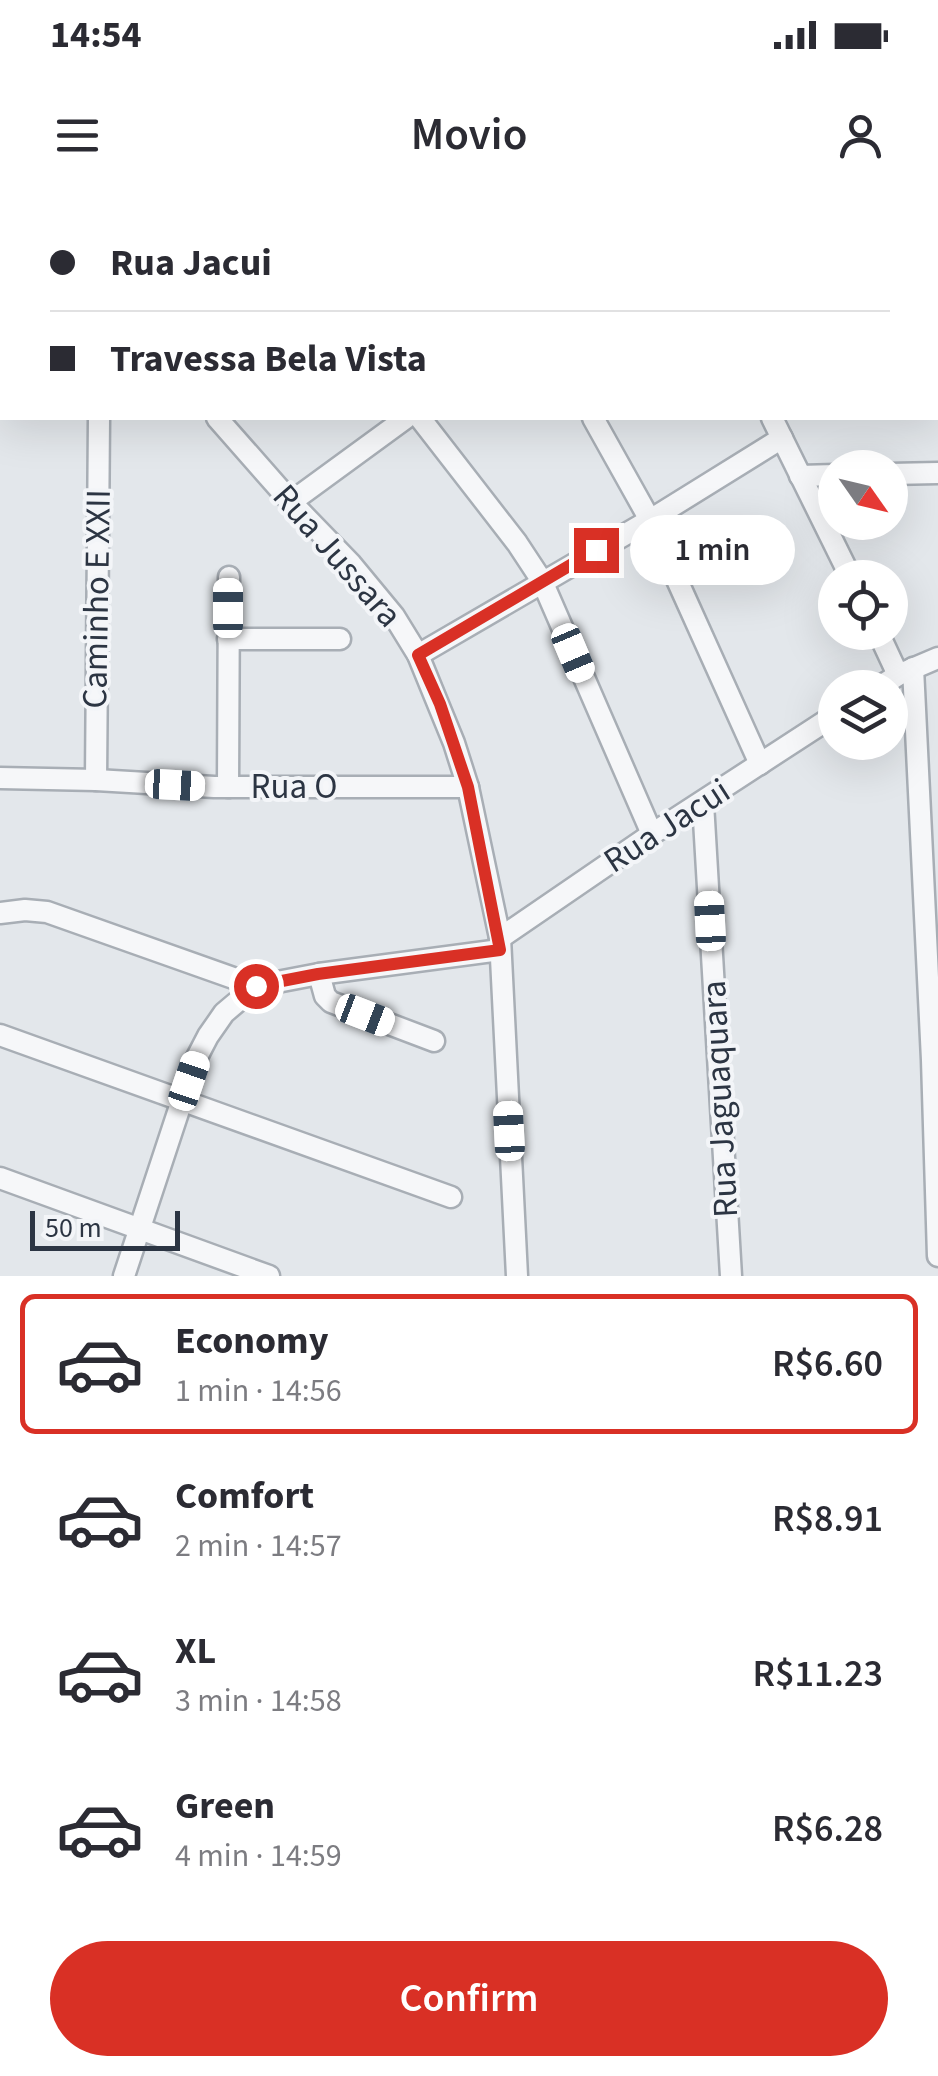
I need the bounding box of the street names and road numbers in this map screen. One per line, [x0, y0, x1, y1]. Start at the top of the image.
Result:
street label: Rua Jussara [261, 473, 413, 639]
street label: Caminho E XXII [70, 489, 124, 709]
street label: Rua O [251, 762, 337, 812]
street label: Rua Jacui [594, 766, 740, 886]
street label: Rua Jaguaquara [689, 979, 751, 1219]

